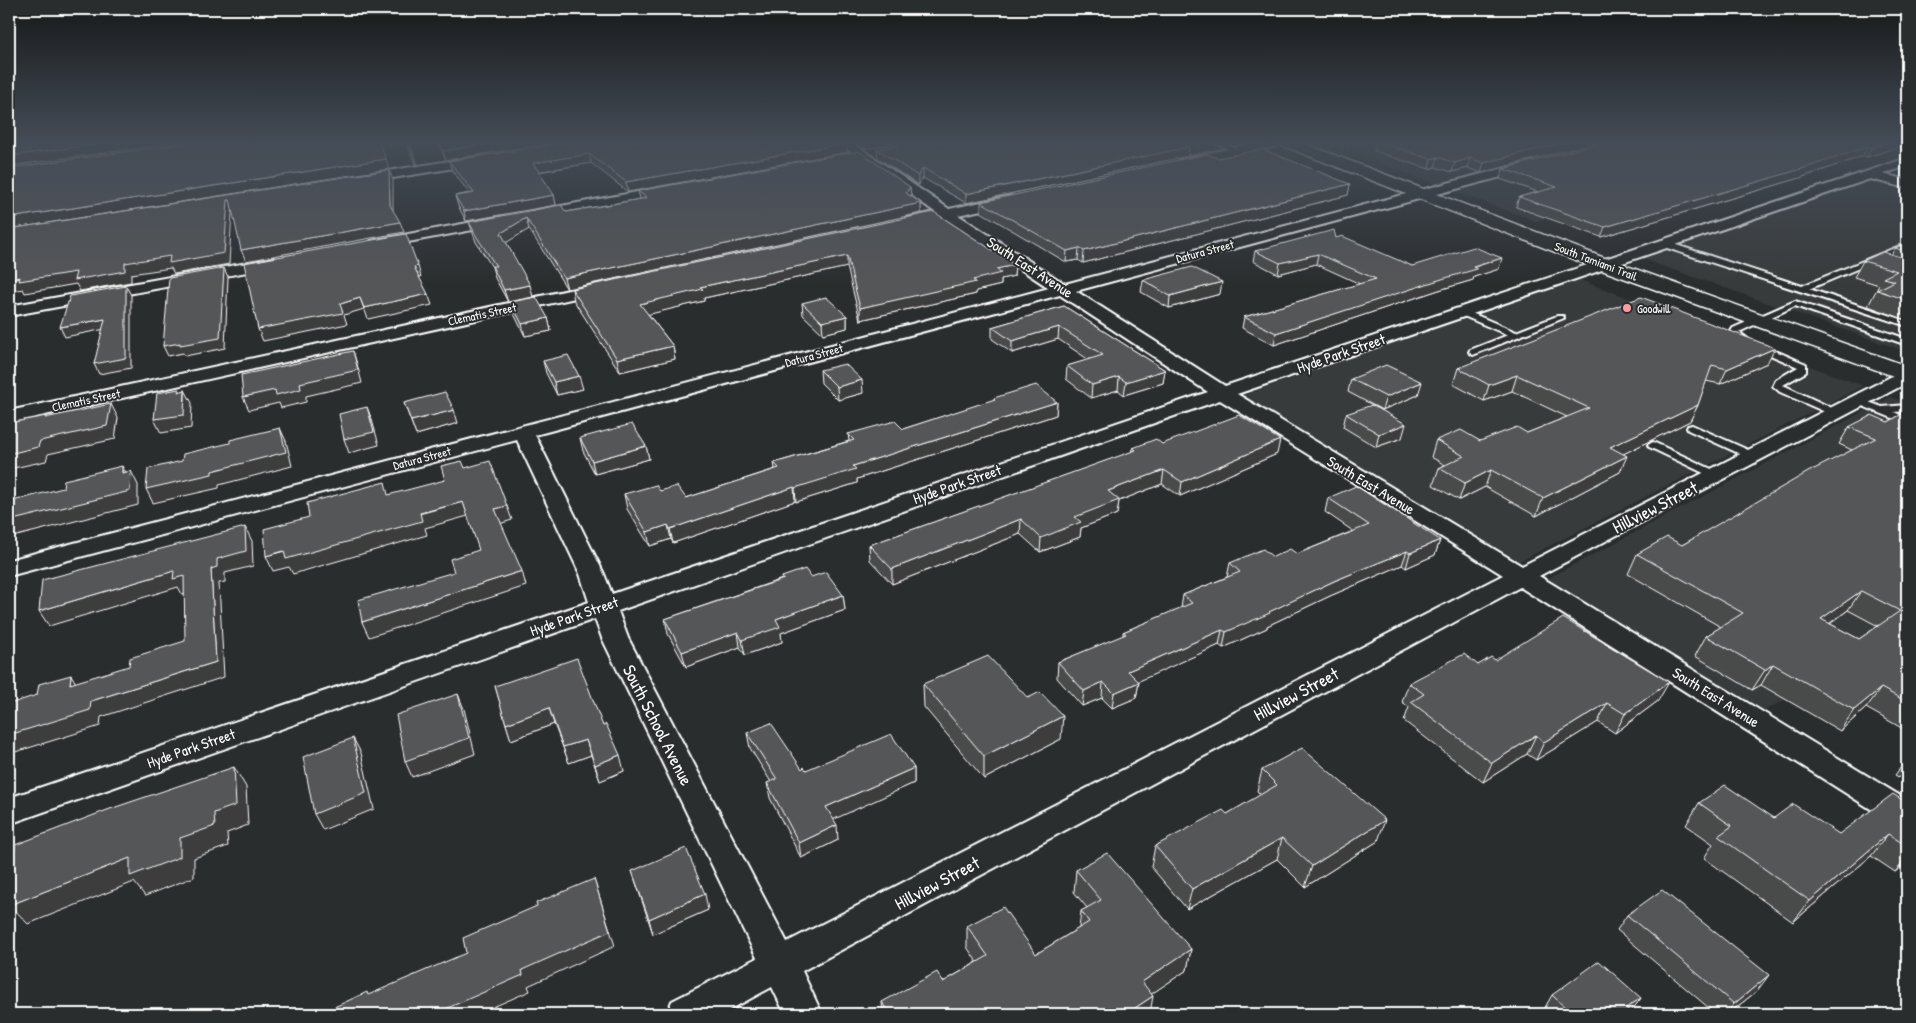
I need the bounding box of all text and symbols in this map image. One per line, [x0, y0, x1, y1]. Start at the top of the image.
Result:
street label: South East Avenue [983, 231, 1077, 303]
street label: Datura Street [1174, 235, 1237, 267]
street label: South Tamiami Trail [1552, 237, 1641, 285]
street label: Clematis Street [446, 298, 519, 330]
place label: Goodwill [1637, 300, 1671, 317]
marker: Goodwill [1621, 302, 1633, 314]
street label: Hyde Park Street [1294, 328, 1389, 378]
street label: Datura Street [783, 339, 846, 371]
street label: Clematis Street [50, 384, 123, 416]
street label: Datura Street [391, 442, 454, 474]
street label: South East Avenue [1323, 451, 1419, 519]
street label: Hyde Park Street [910, 459, 1005, 509]
street label: Hillview Street [1608, 474, 1703, 539]
street label: Hyde Park Street [527, 591, 622, 641]
street label: South School Avenue [617, 660, 699, 790]
street label: Hillview Street [1249, 661, 1344, 727]
street label: South East Avenue [1669, 662, 1763, 732]
street label: Hyde Park Street [144, 723, 239, 773]
street label: Hillview Street [890, 850, 985, 916]

